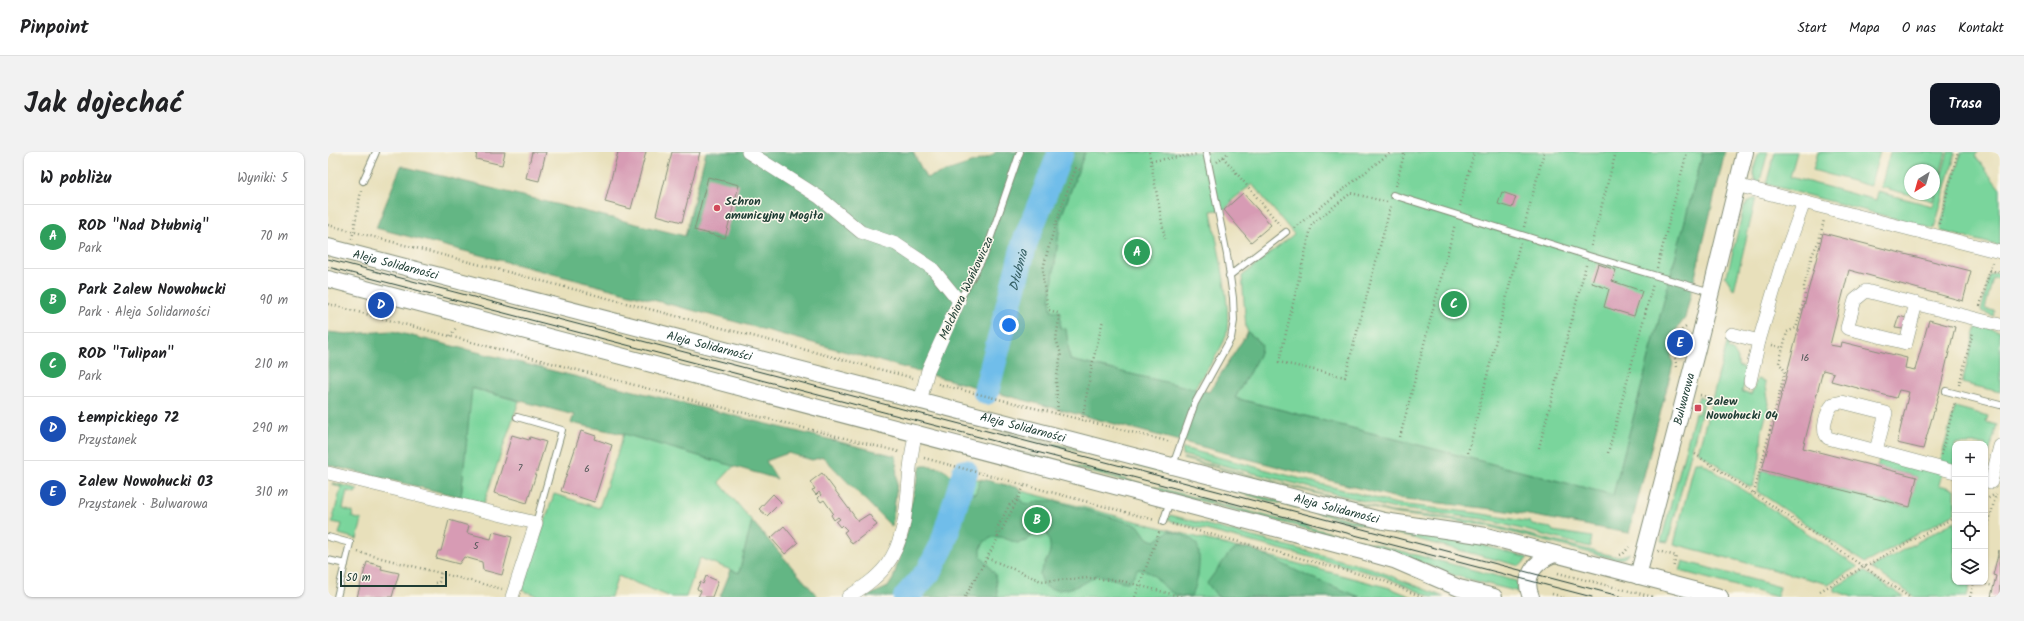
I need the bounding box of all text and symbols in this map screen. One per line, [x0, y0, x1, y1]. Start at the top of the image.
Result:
text: Pinpoint [20, 13, 89, 43]
text: Start [1797, 17, 1827, 39]
text: Mapa [1849, 17, 1880, 39]
text: O nas [1902, 17, 1936, 39]
text: Kontakt [1958, 17, 2004, 39]
text: Jak dojechać [24, 82, 183, 127]
button: Trasa [1930, 83, 2000, 125]
north arrow [1904, 164, 1940, 200]
text: W pobliżu [40, 165, 111, 192]
text: Wyniki: 5 [237, 168, 288, 189]
place label: Schron amunicyjny Mogiła [725, 192, 823, 225]
marker: Schron amunicyjny Mogiła [712, 203, 722, 213]
text: ROD "Nad Dłubnią" [78, 214, 209, 238]
text: A [49, 226, 57, 247]
text: 70 m [260, 226, 288, 247]
street label: Melchiora Wańkowicza [934, 233, 999, 343]
pin: A [1124, 237, 1150, 267]
text: Park [78, 238, 102, 259]
street label: Aleja Solidarności [351, 245, 442, 286]
water label: Dłubnia [1004, 246, 1035, 294]
text: Park Zalew Nowohucki [78, 278, 226, 302]
pin: C [1441, 289, 1467, 319]
text: B [49, 290, 57, 311]
text: 90 m [260, 290, 288, 311]
pin: D [368, 290, 394, 320]
text: Park · Aleja Solidarności [78, 302, 210, 323]
your location [999, 315, 1019, 335]
street label: Aleja Solidarności [664, 326, 755, 367]
pin: E [1667, 328, 1693, 358]
text: ROD "Tulipan" [78, 342, 174, 366]
house number: 16 [1801, 350, 1809, 366]
text: C [49, 354, 57, 375]
text: 210 m [254, 354, 288, 375]
text: Park [78, 366, 102, 387]
street label: Bulwarowa [1669, 371, 1701, 427]
place label: Zalew Nowohucki 04 [1706, 392, 1778, 425]
marker: Zalew Nowohucki 04 [1693, 403, 1703, 413]
text: Łempickiego 72 [78, 406, 179, 430]
street label: Aleja Solidarności [978, 408, 1069, 448]
text: D [49, 418, 57, 439]
text: 290 m [252, 418, 288, 439]
text: Przystanek [78, 430, 137, 451]
map controls [1952, 441, 1988, 585]
button: + [1952, 441, 1988, 477]
house number: 7 [518, 460, 523, 476]
house number: 6 [584, 461, 590, 477]
text: Zalew Nowohucki 03 [78, 470, 213, 494]
button: − [1952, 477, 1988, 513]
text: E [49, 482, 57, 503]
text: 310 m [254, 482, 288, 503]
street label: Aleja Solidarności [1292, 489, 1382, 530]
text: Przystanek · Bulwarowa [78, 494, 208, 515]
pin: B [1024, 505, 1050, 535]
button: locate [1952, 513, 1988, 549]
house number: 5 [473, 538, 479, 554]
button: layers [1952, 549, 1988, 585]
scale bar [340, 569, 447, 588]
text: 50 m [346, 569, 371, 587]

